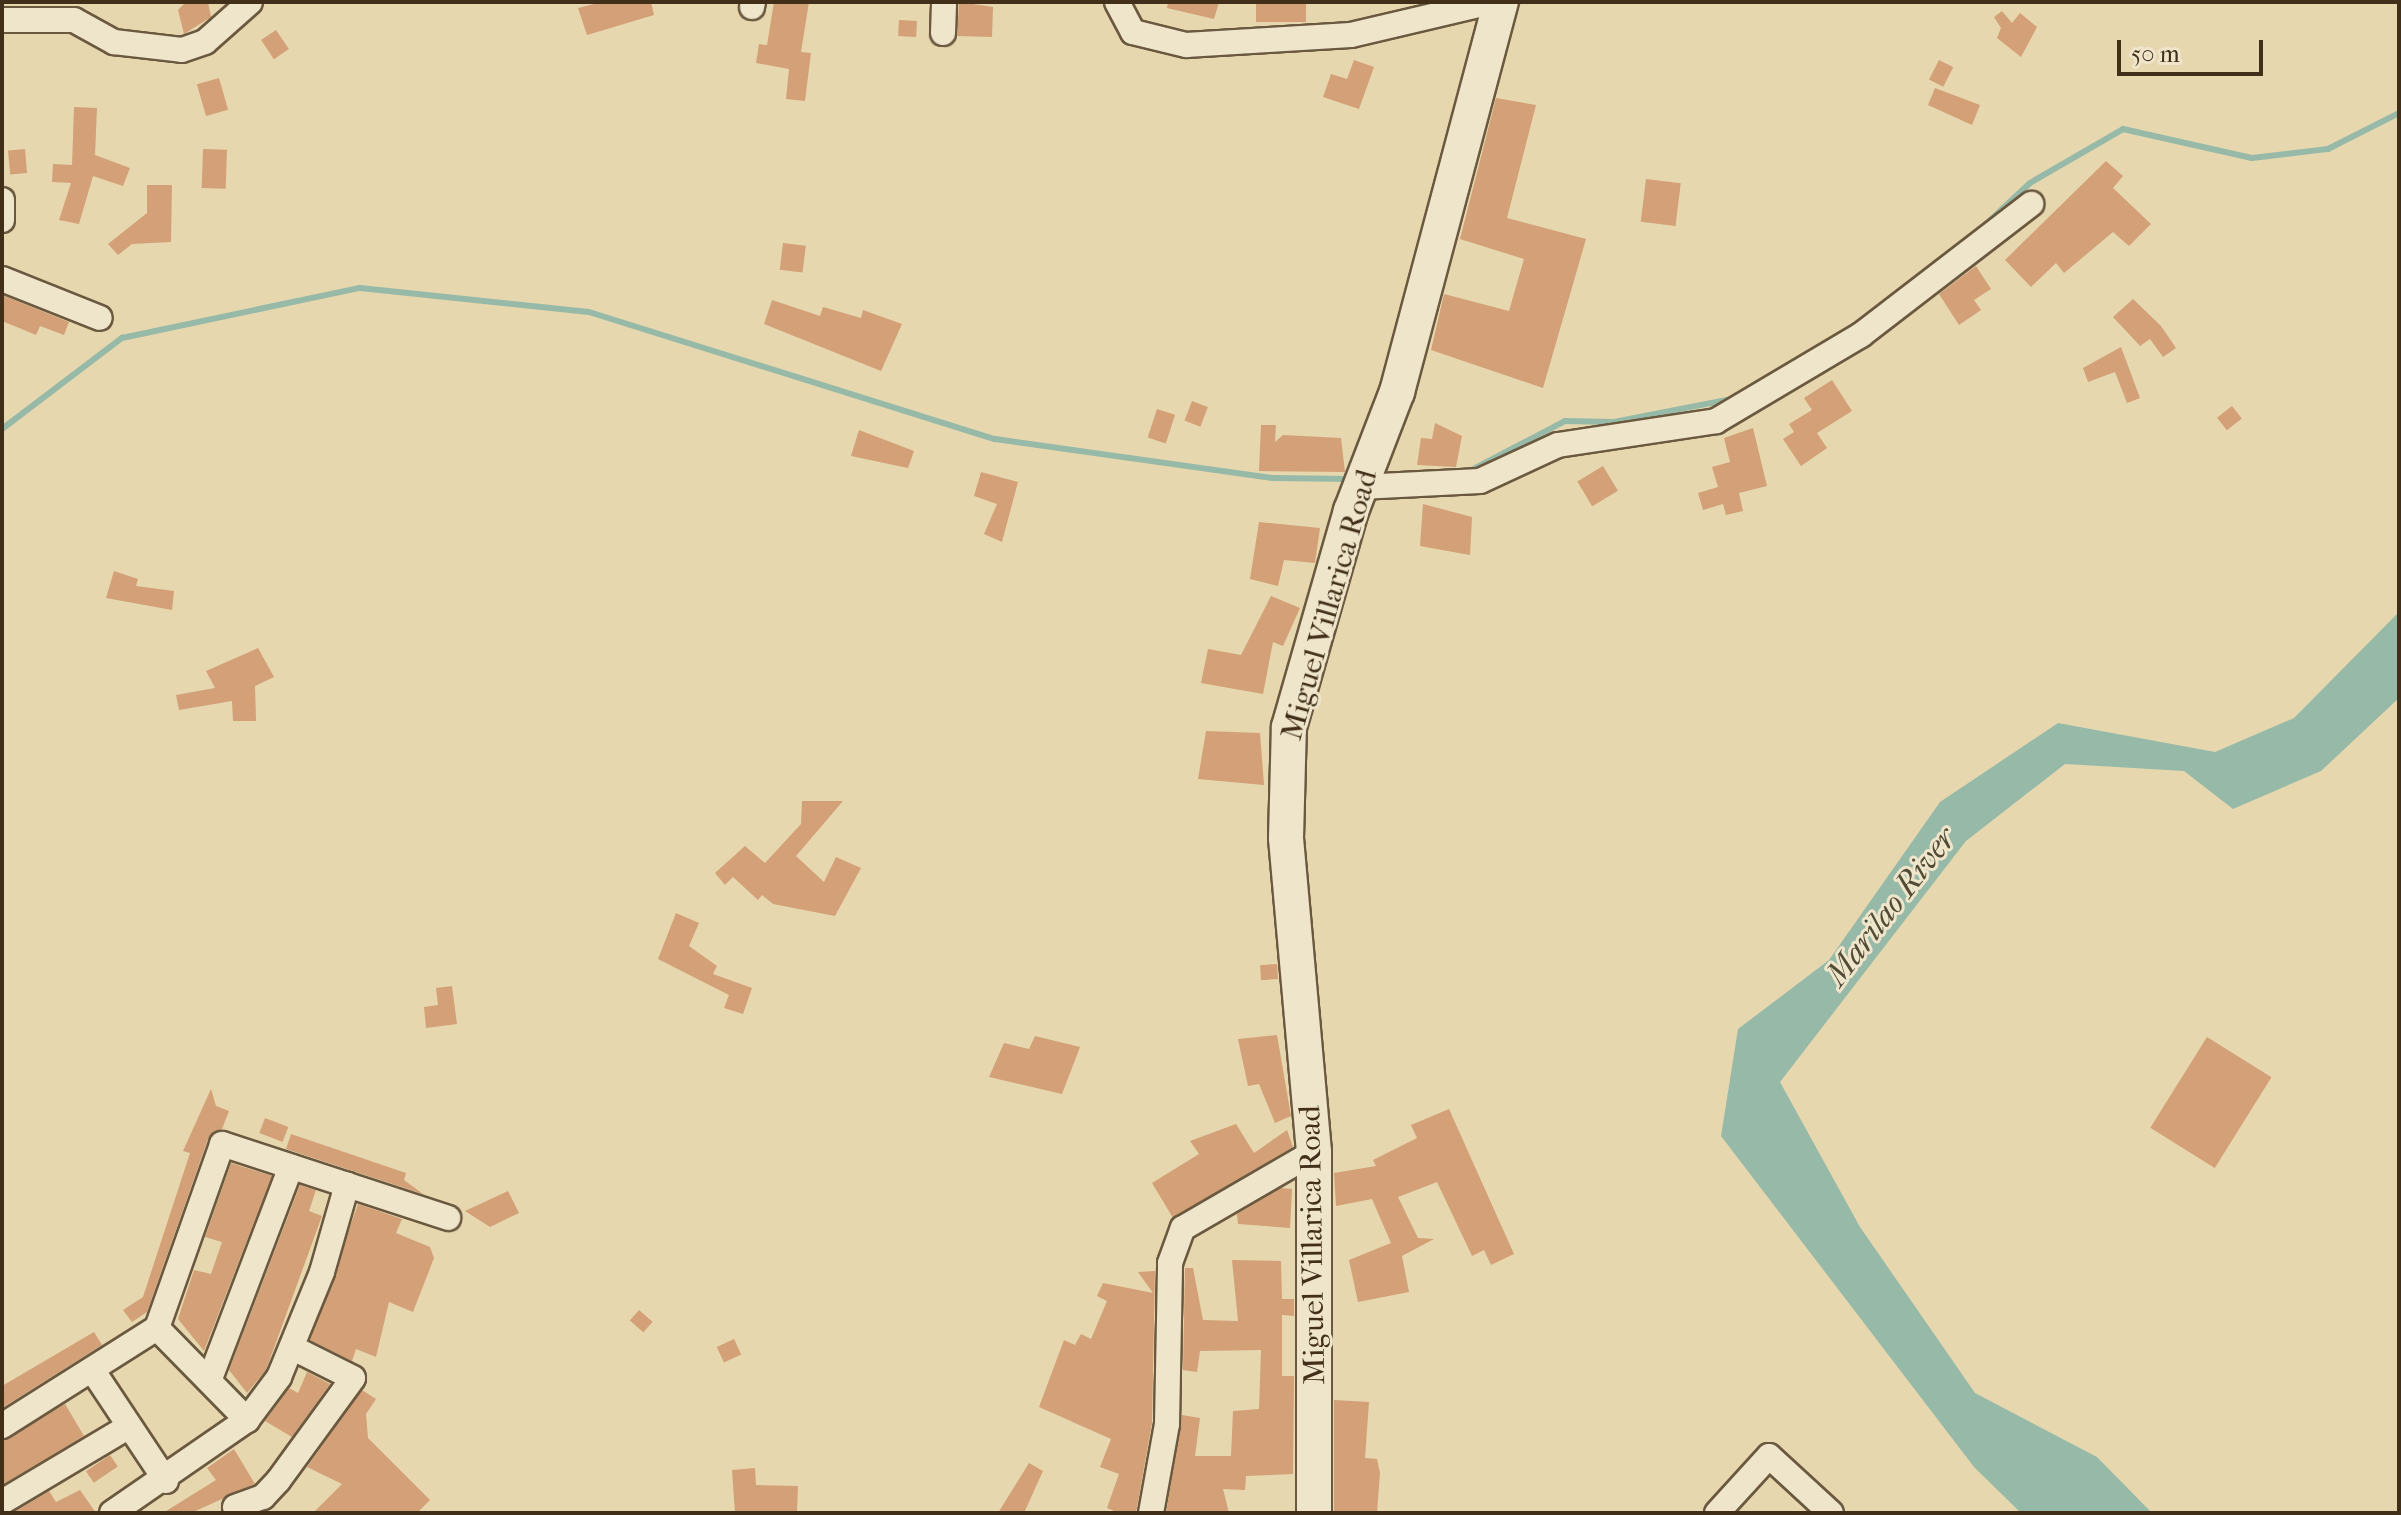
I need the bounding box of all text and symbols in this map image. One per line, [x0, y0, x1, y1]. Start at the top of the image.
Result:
scale bar [2121, 24, 2267, 74]
text: 50 m [2131, 40, 2180, 68]
street label: Miguel Villarica Road [1274, 466, 1386, 744]
water label: Marilao River [1817, 820, 1965, 994]
street label: Miguel Villarica Road [1293, 1105, 1333, 1385]

